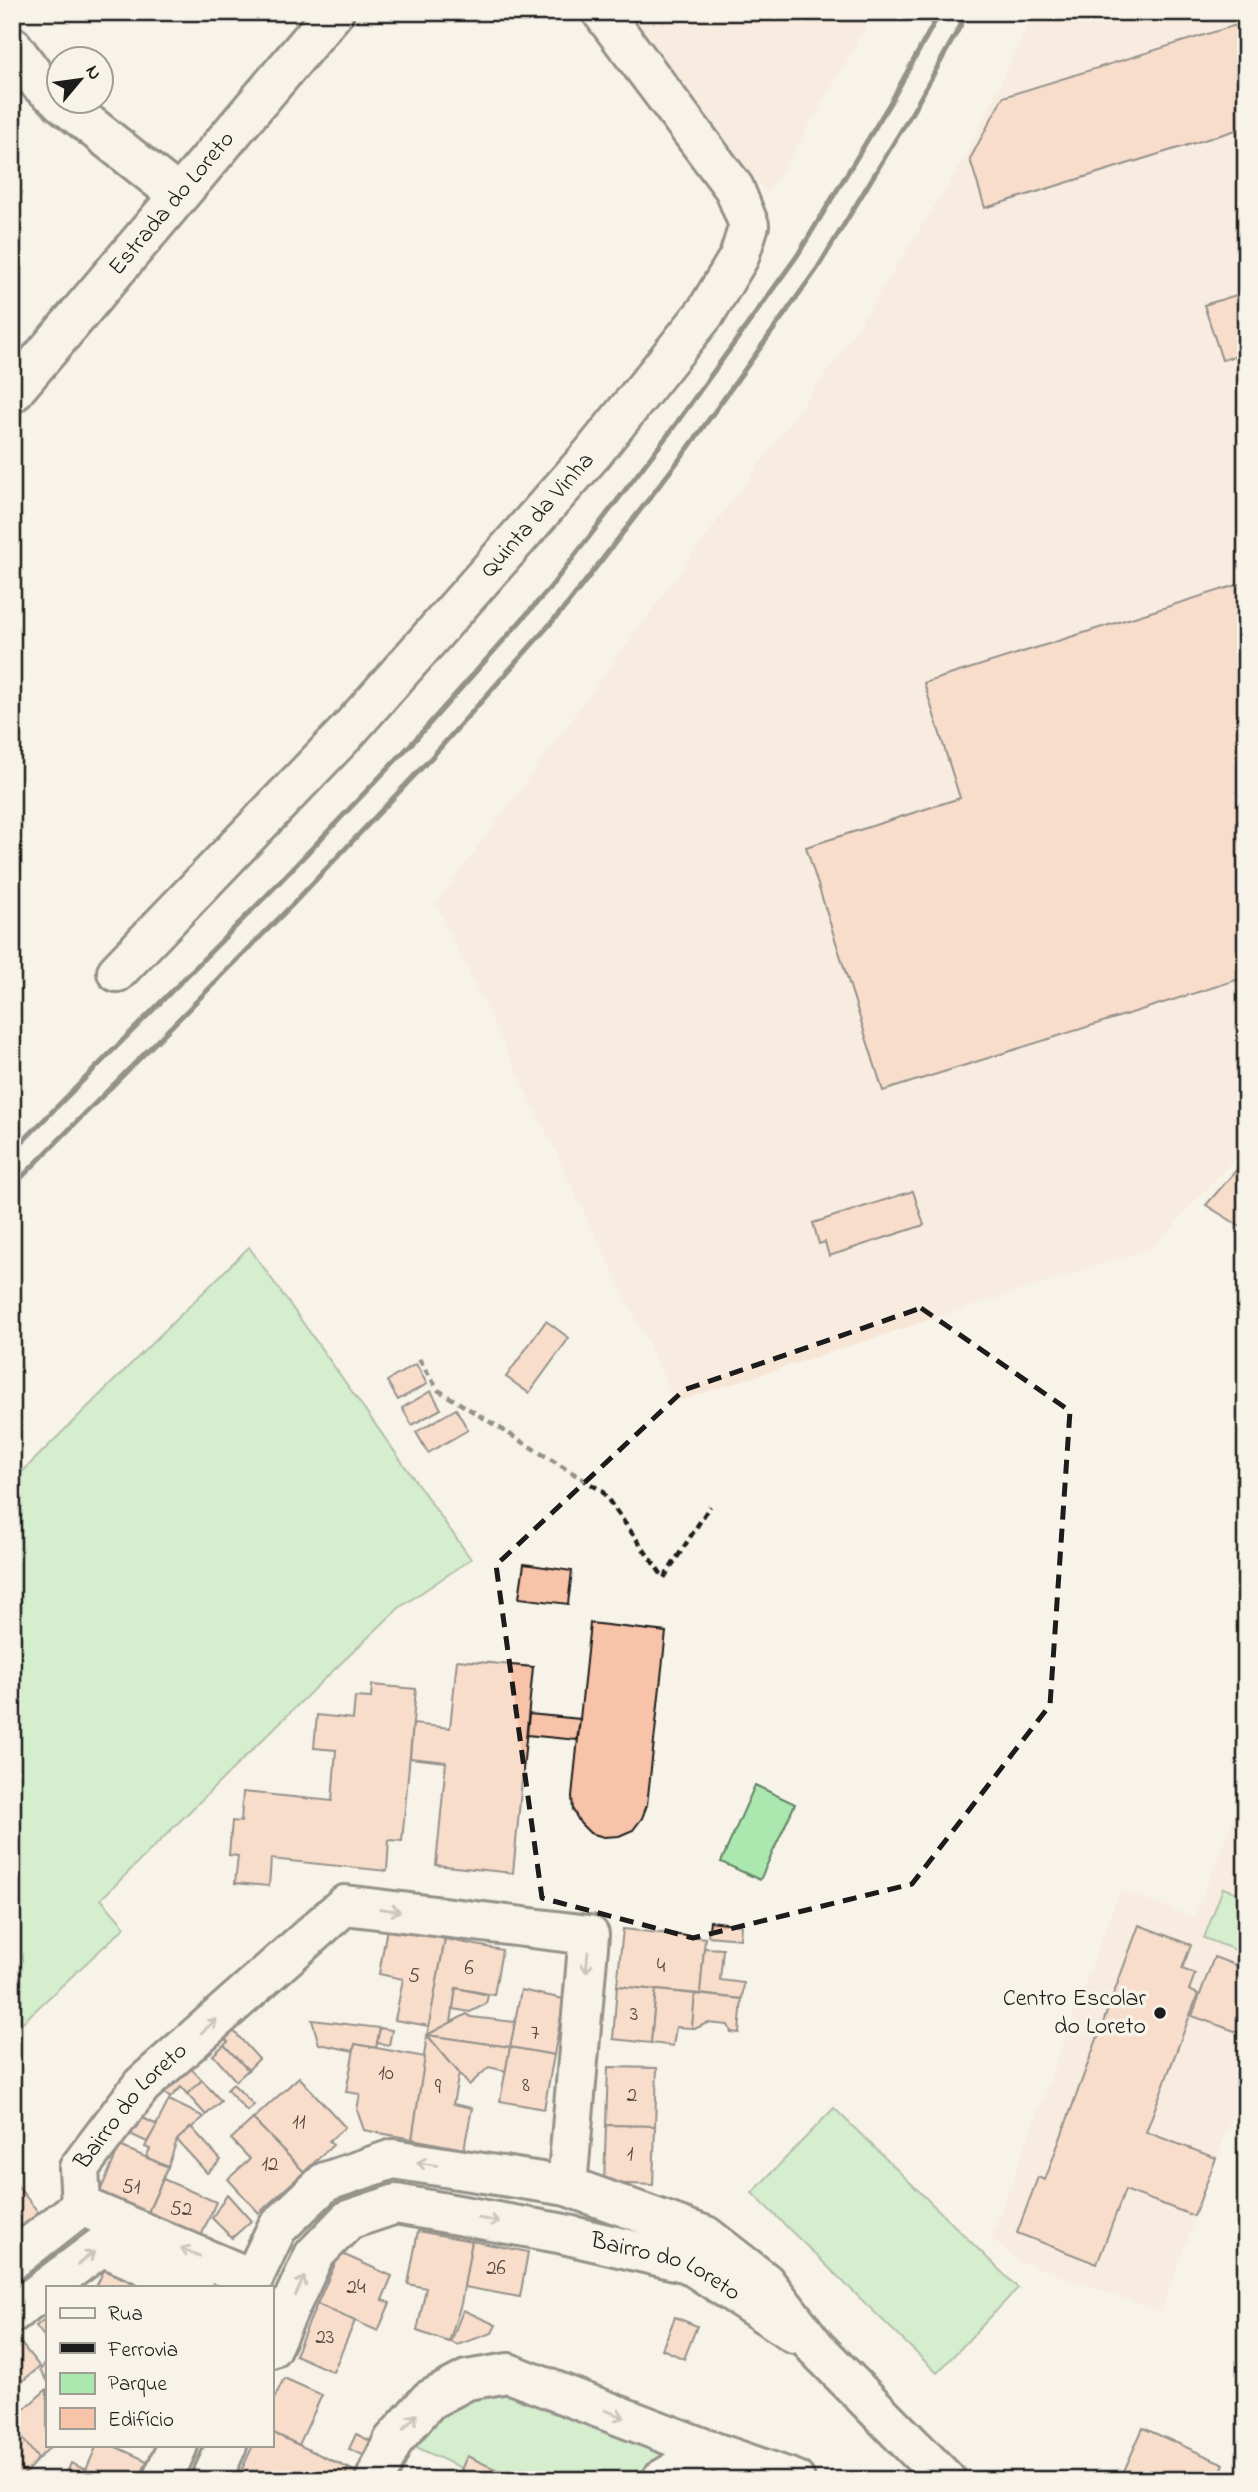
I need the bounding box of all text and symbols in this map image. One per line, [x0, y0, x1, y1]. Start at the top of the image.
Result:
north arrow [46, 46, 116, 116]
text: N [78, 61, 108, 85]
street label: Estrada do Loreto [101, 124, 244, 284]
street label: Quinta da Vinha [473, 445, 603, 586]
one-way arrow [378, 1904, 401, 1917]
one-way arrow [580, 1950, 593, 1973]
house number: 4 [657, 1952, 666, 1982]
house number: 6 [464, 1954, 474, 1984]
house number: 5 [408, 1962, 420, 1992]
place label: Centro Escolar do Loreto [1003, 1982, 1147, 2045]
house number: 3 [630, 2000, 638, 2030]
marker: Centro Escolar do Loreto [1152, 2005, 1168, 2021]
one-way arrow [200, 2017, 217, 2034]
house number: 7 [531, 2019, 540, 2049]
street label: Bairro do Loreto [65, 2034, 196, 2178]
house number: 10 [378, 2059, 394, 2089]
house number: 8 [522, 2071, 530, 2101]
house number: 9 [435, 2073, 442, 2103]
house number: 2 [627, 2081, 637, 2111]
house number: 11 [292, 2108, 306, 2138]
house number: 1 [627, 2140, 634, 2170]
house number: 12 [261, 2150, 279, 2180]
one-way arrow [416, 2157, 439, 2170]
house number: 51 [122, 2173, 141, 2203]
house number: 52 [170, 2195, 192, 2225]
one-way arrow [477, 2214, 500, 2228]
street label: Bairro do Loreto [586, 2223, 747, 2310]
one-way arrow [180, 2245, 201, 2258]
one-way arrow [77, 2250, 95, 2265]
house number: 26 [486, 2254, 506, 2284]
house number: 24 [346, 2273, 366, 2303]
one-way arrow [294, 2276, 307, 2297]
legend [46, 2286, 273, 2446]
text: Rua [108, 2300, 143, 2330]
house number: 23 [315, 2323, 335, 2353]
text: Ferrovia [107, 2336, 178, 2366]
text: Parque [108, 2370, 167, 2400]
text: Edifício [108, 2406, 174, 2436]
one-way arrow [603, 2409, 625, 2422]
one-way arrow [402, 2413, 418, 2431]

